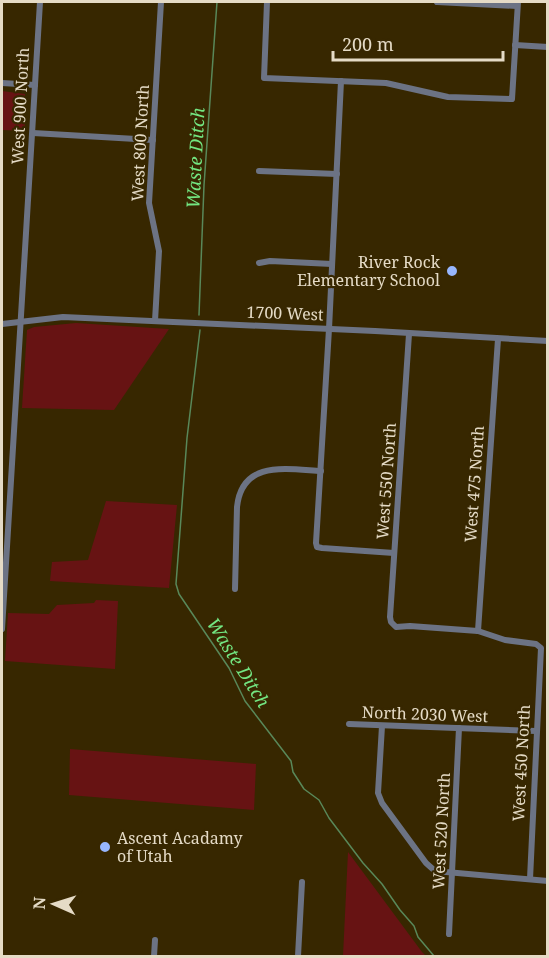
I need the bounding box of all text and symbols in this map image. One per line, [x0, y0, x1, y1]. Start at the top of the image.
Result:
scale bar [333, 24, 502, 62]
text: 200 m [342, 32, 394, 56]
street label: West 900 North [6, 47, 34, 165]
street label: West 800 North [126, 84, 154, 202]
water label: Waste Ditch [180, 106, 210, 209]
place label: River Rock Elementary School [297, 251, 441, 291]
marker: River Rock Elementary School [445, 264, 459, 278]
street label: 1700 West [246, 301, 324, 325]
street label: West 550 North [371, 422, 401, 540]
street label: West 475 North [459, 425, 489, 543]
water label: Waste Ditch [202, 613, 276, 712]
street label: North 2030 West [362, 701, 489, 727]
street label: West 450 North [507, 704, 535, 822]
street label: West 520 North [427, 772, 455, 890]
place label: Ascent Acadamy of Utah [117, 827, 244, 867]
marker: Ascent Acadamy of Utah [98, 840, 112, 854]
north arrow [24, 874, 84, 934]
text: N [28, 896, 50, 910]

